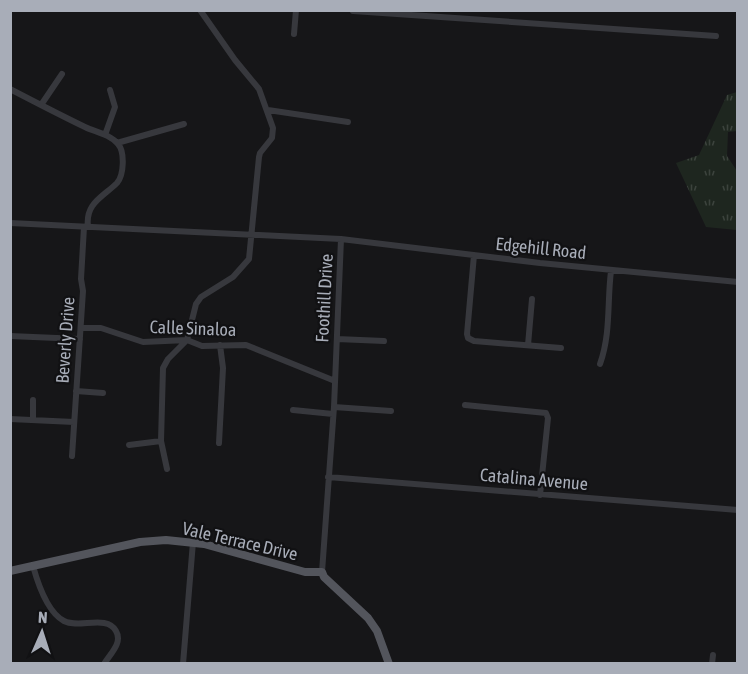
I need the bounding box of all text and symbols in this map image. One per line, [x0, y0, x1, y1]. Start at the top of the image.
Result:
street label: Edgehill Road [495, 233, 587, 263]
street label: Foothill Drive [311, 253, 337, 343]
street label: Beverly Drive [52, 296, 78, 384]
street label: Calle Sinaloa [149, 316, 237, 340]
street label: Catalina Avenue [479, 464, 589, 494]
street label: Vale Terrace Drive [180, 518, 300, 564]
north arrow [12, 602, 72, 662]
text: N [38, 608, 48, 626]

